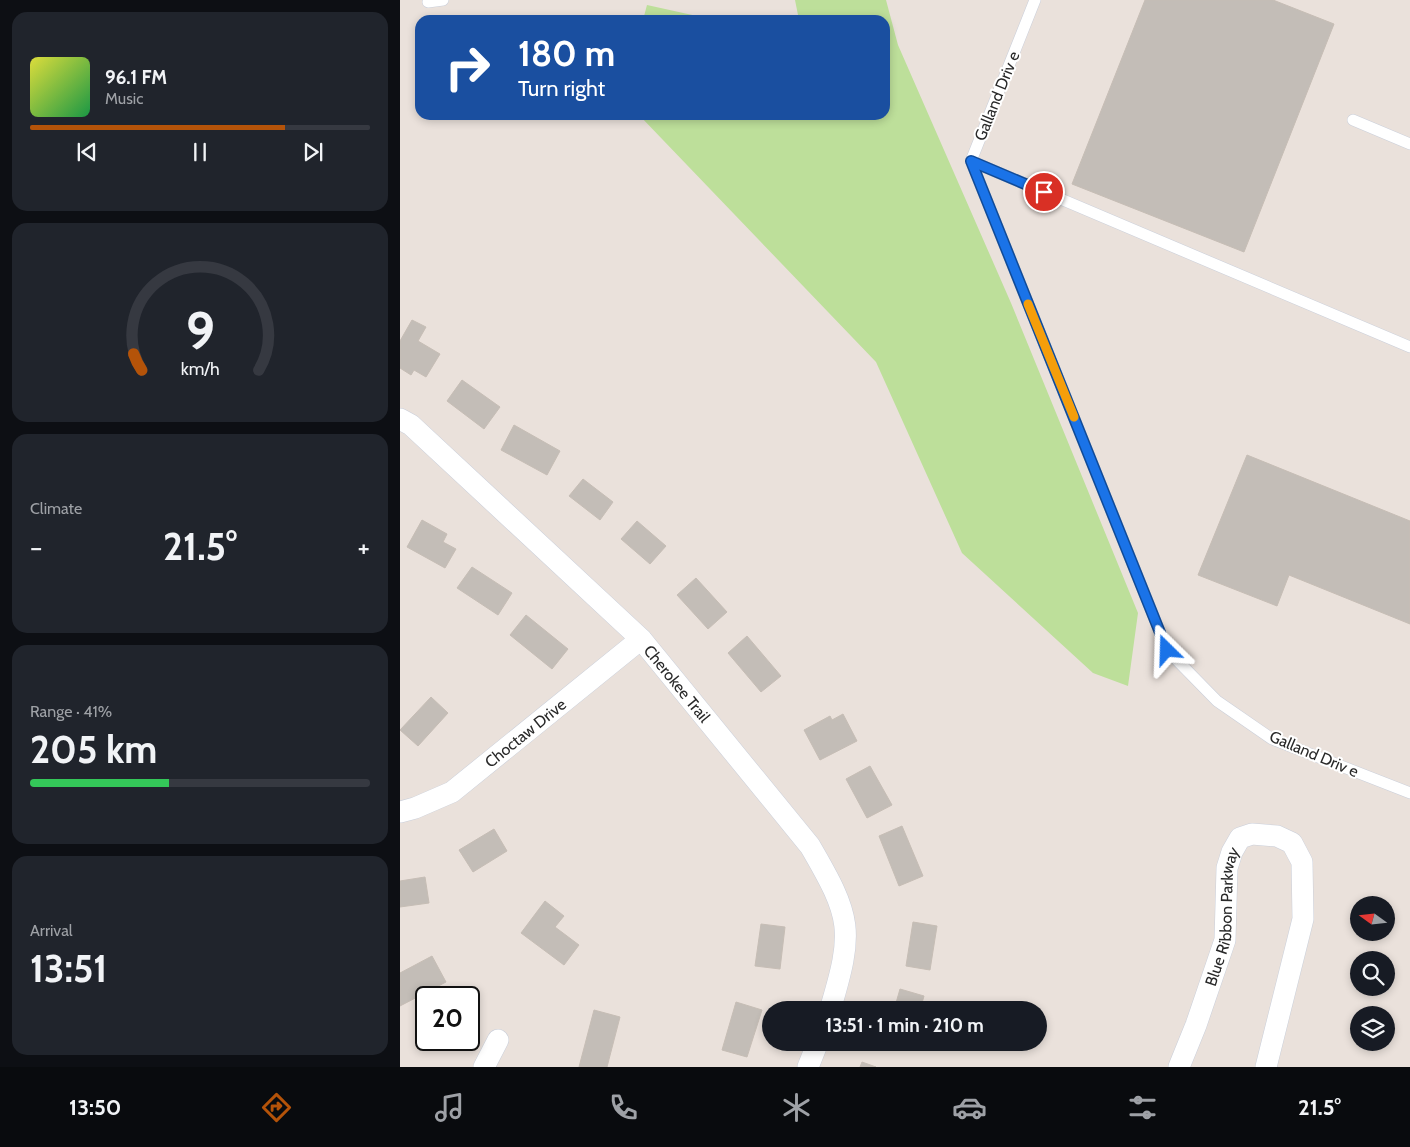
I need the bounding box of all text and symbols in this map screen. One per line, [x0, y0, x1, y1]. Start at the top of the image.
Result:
text: 180 m [518, 32, 615, 75]
icon: right [435, 35, 500, 100]
street label: Galland Driv e [970, 49, 1024, 143]
text: 96.1 FM [105, 66, 167, 89]
text: Turn right [518, 75, 605, 102]
text: Music [105, 89, 143, 108]
icon: previous [73, 138, 101, 166]
icon: pause [186, 138, 214, 166]
icon: next [299, 138, 327, 166]
pin [1023, 171, 1065, 213]
icon: arrive [1030, 178, 1058, 206]
text: 9 [185, 299, 215, 362]
text: km/h [180, 358, 220, 379]
text: Climate [30, 499, 82, 518]
text: 21.5° [163, 523, 237, 570]
text: − [30, 530, 42, 564]
text: + [358, 530, 370, 564]
position arrow [1140, 623, 1192, 675]
street label: Cherokee Trail [640, 641, 715, 726]
street label: Choctaw Drive [481, 694, 570, 771]
text: Range · 41% [30, 702, 112, 721]
text: 205 km [30, 726, 157, 773]
street label: Galland Driv e [1267, 727, 1361, 781]
street label: Blue Ribbon Parkway [1201, 843, 1243, 988]
north arrow [1350, 896, 1395, 941]
map controls [1350, 896, 1395, 1051]
text: Arrival [30, 921, 73, 940]
text: 13:51 [30, 945, 107, 992]
button: search [1350, 951, 1395, 996]
speed limit sign: 20 [415, 986, 480, 1051]
button: layers [1350, 1006, 1395, 1051]
text: 13:51 · 1 min · 210 m [825, 1014, 984, 1037]
icon: directions [259, 1090, 294, 1125]
icon: music [432, 1090, 467, 1125]
icon: phone [606, 1090, 641, 1125]
icon: climate [779, 1090, 814, 1125]
icon: car [952, 1090, 987, 1125]
icon: filters [1125, 1090, 1160, 1125]
text: 13:50 [69, 1094, 121, 1121]
text: 21.5° [1298, 1094, 1341, 1121]

